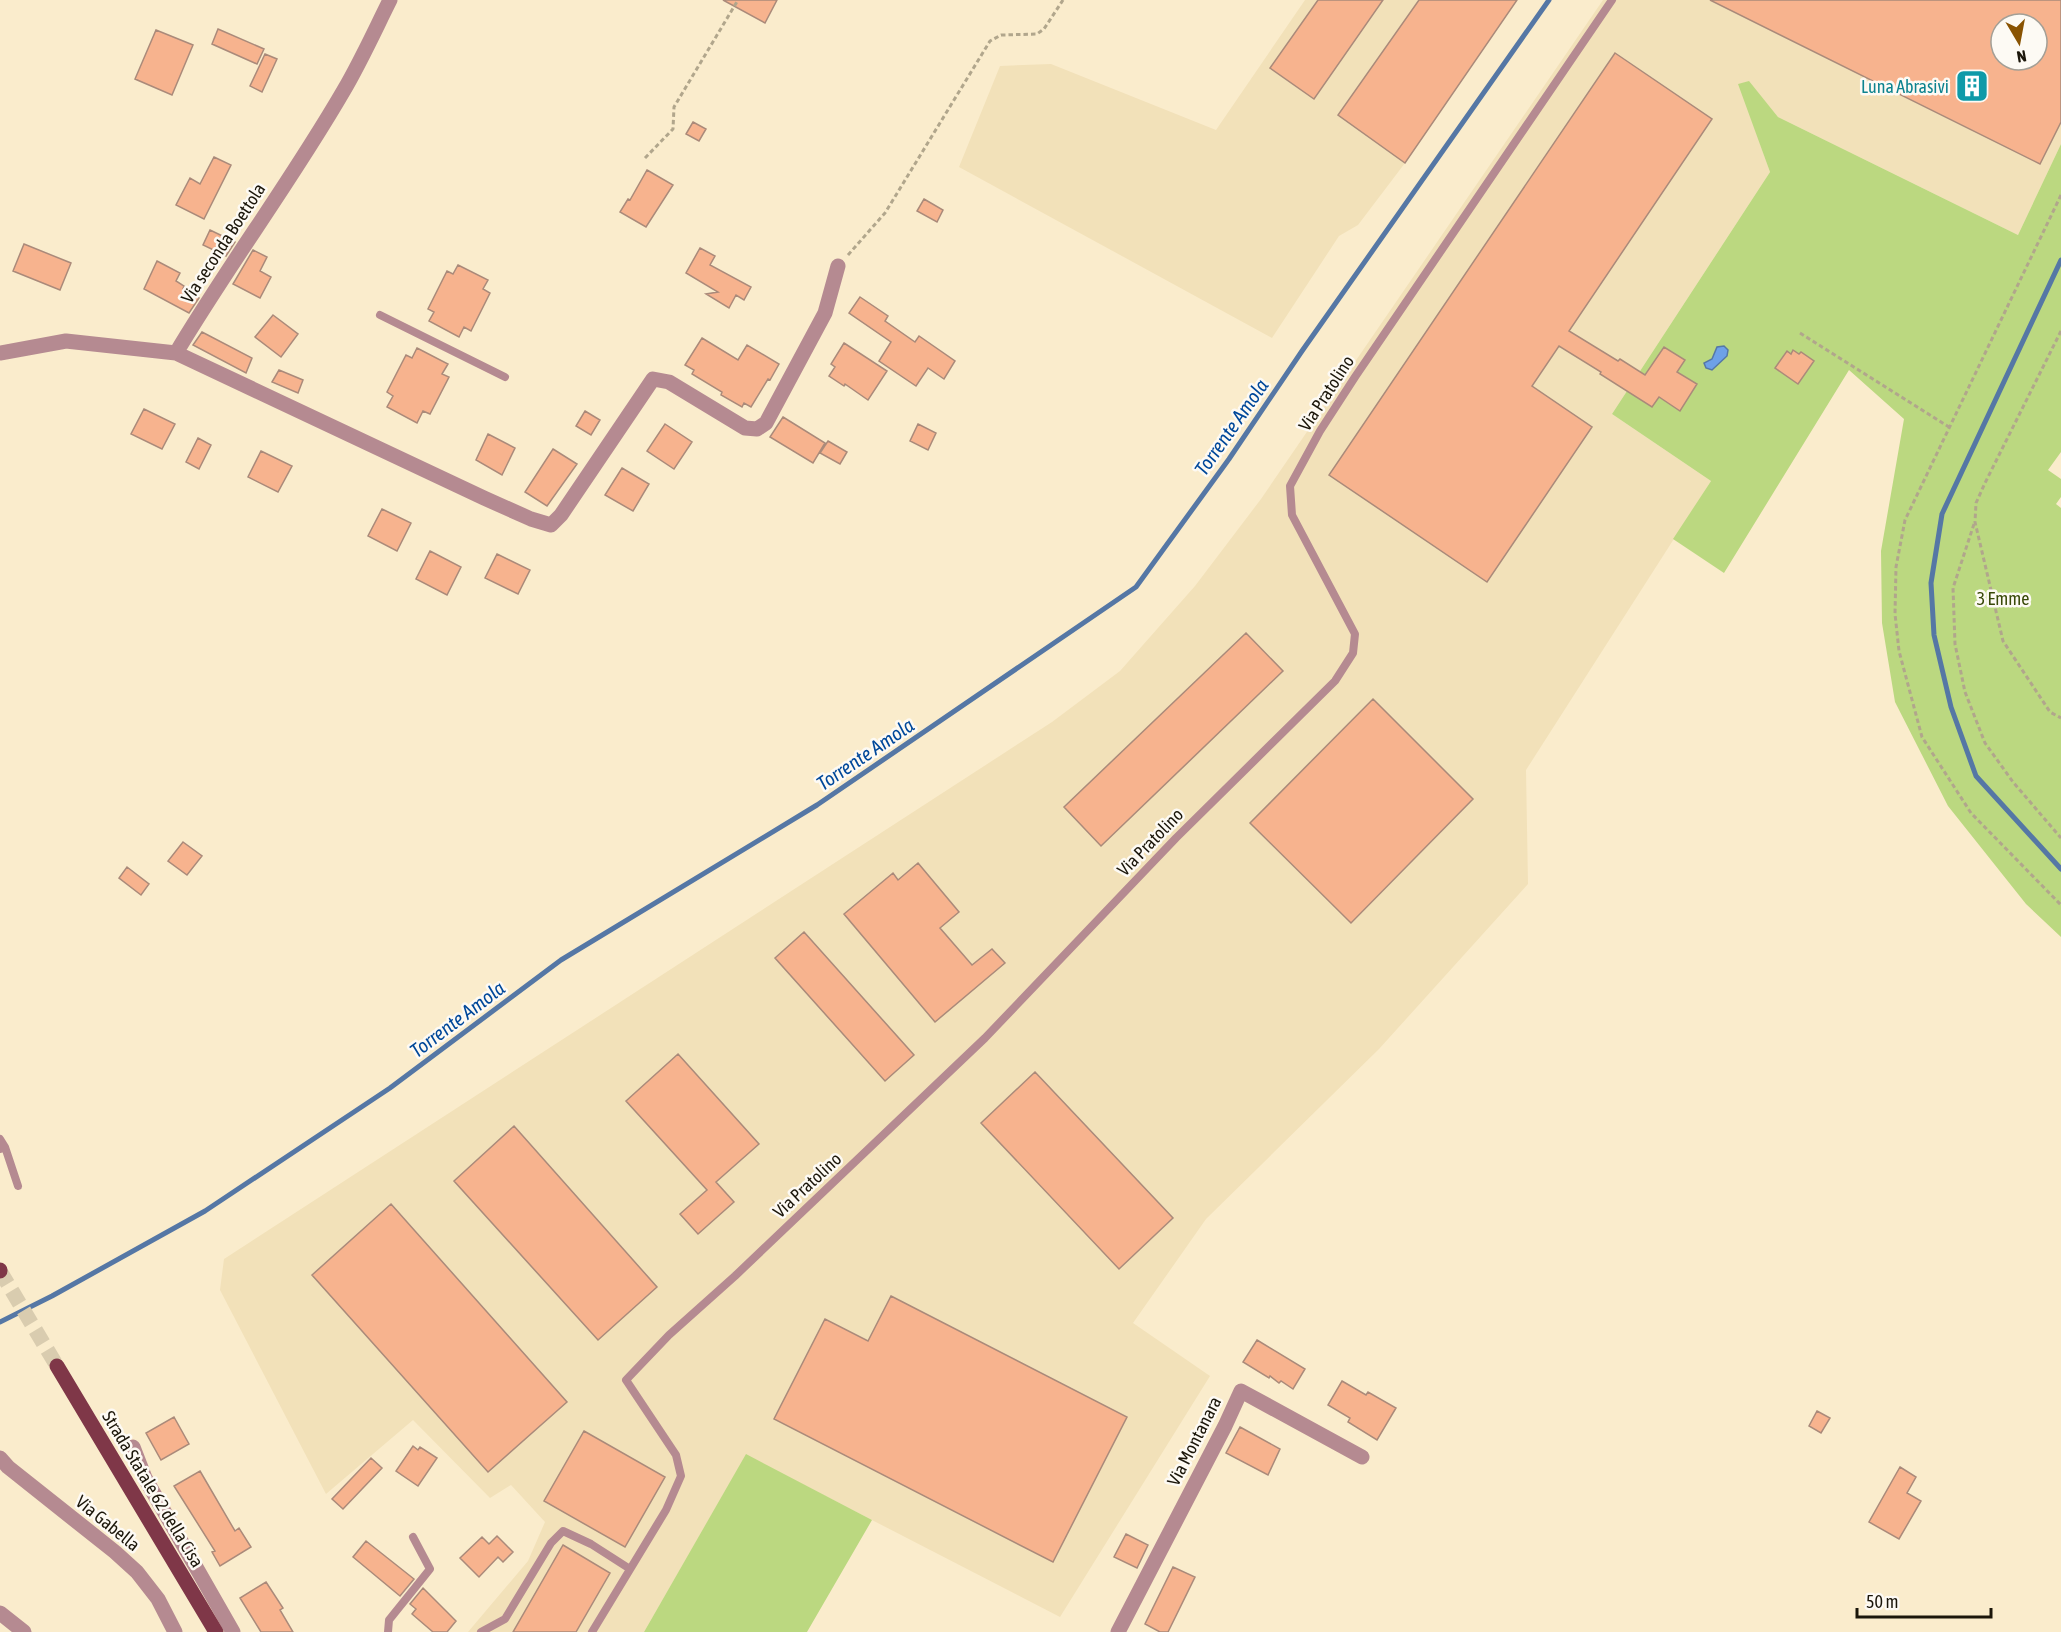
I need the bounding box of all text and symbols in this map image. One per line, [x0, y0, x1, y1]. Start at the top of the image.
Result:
north arrow [1989, 12, 2049, 72]
text: N [2015, 47, 2028, 66]
building icon: Luna Abrasivi [1954, 68, 1990, 104]
place label: Luna Abrasivi [1861, 76, 1949, 97]
street label: Via seconda Boettola [177, 179, 269, 307]
street label: Via Pratolino [1294, 351, 1358, 435]
water label: Torrente Amola [1189, 374, 1273, 480]
park label: 3 Emme [1977, 588, 2029, 609]
water label: Torrente Amola [812, 713, 918, 795]
street label: Via Pratolino [1113, 804, 1187, 880]
water label: Torrente Amola [405, 976, 509, 1062]
street label: Via Pratolino [769, 1148, 845, 1222]
street label: Via Montanara [1163, 1393, 1225, 1489]
street label: Strada Statale 62 della Cisa [98, 1407, 208, 1571]
street label: Via Gabella [72, 1491, 144, 1555]
scale bar [1857, 1581, 1990, 1619]
text: 50 m [1866, 1591, 1898, 1612]

